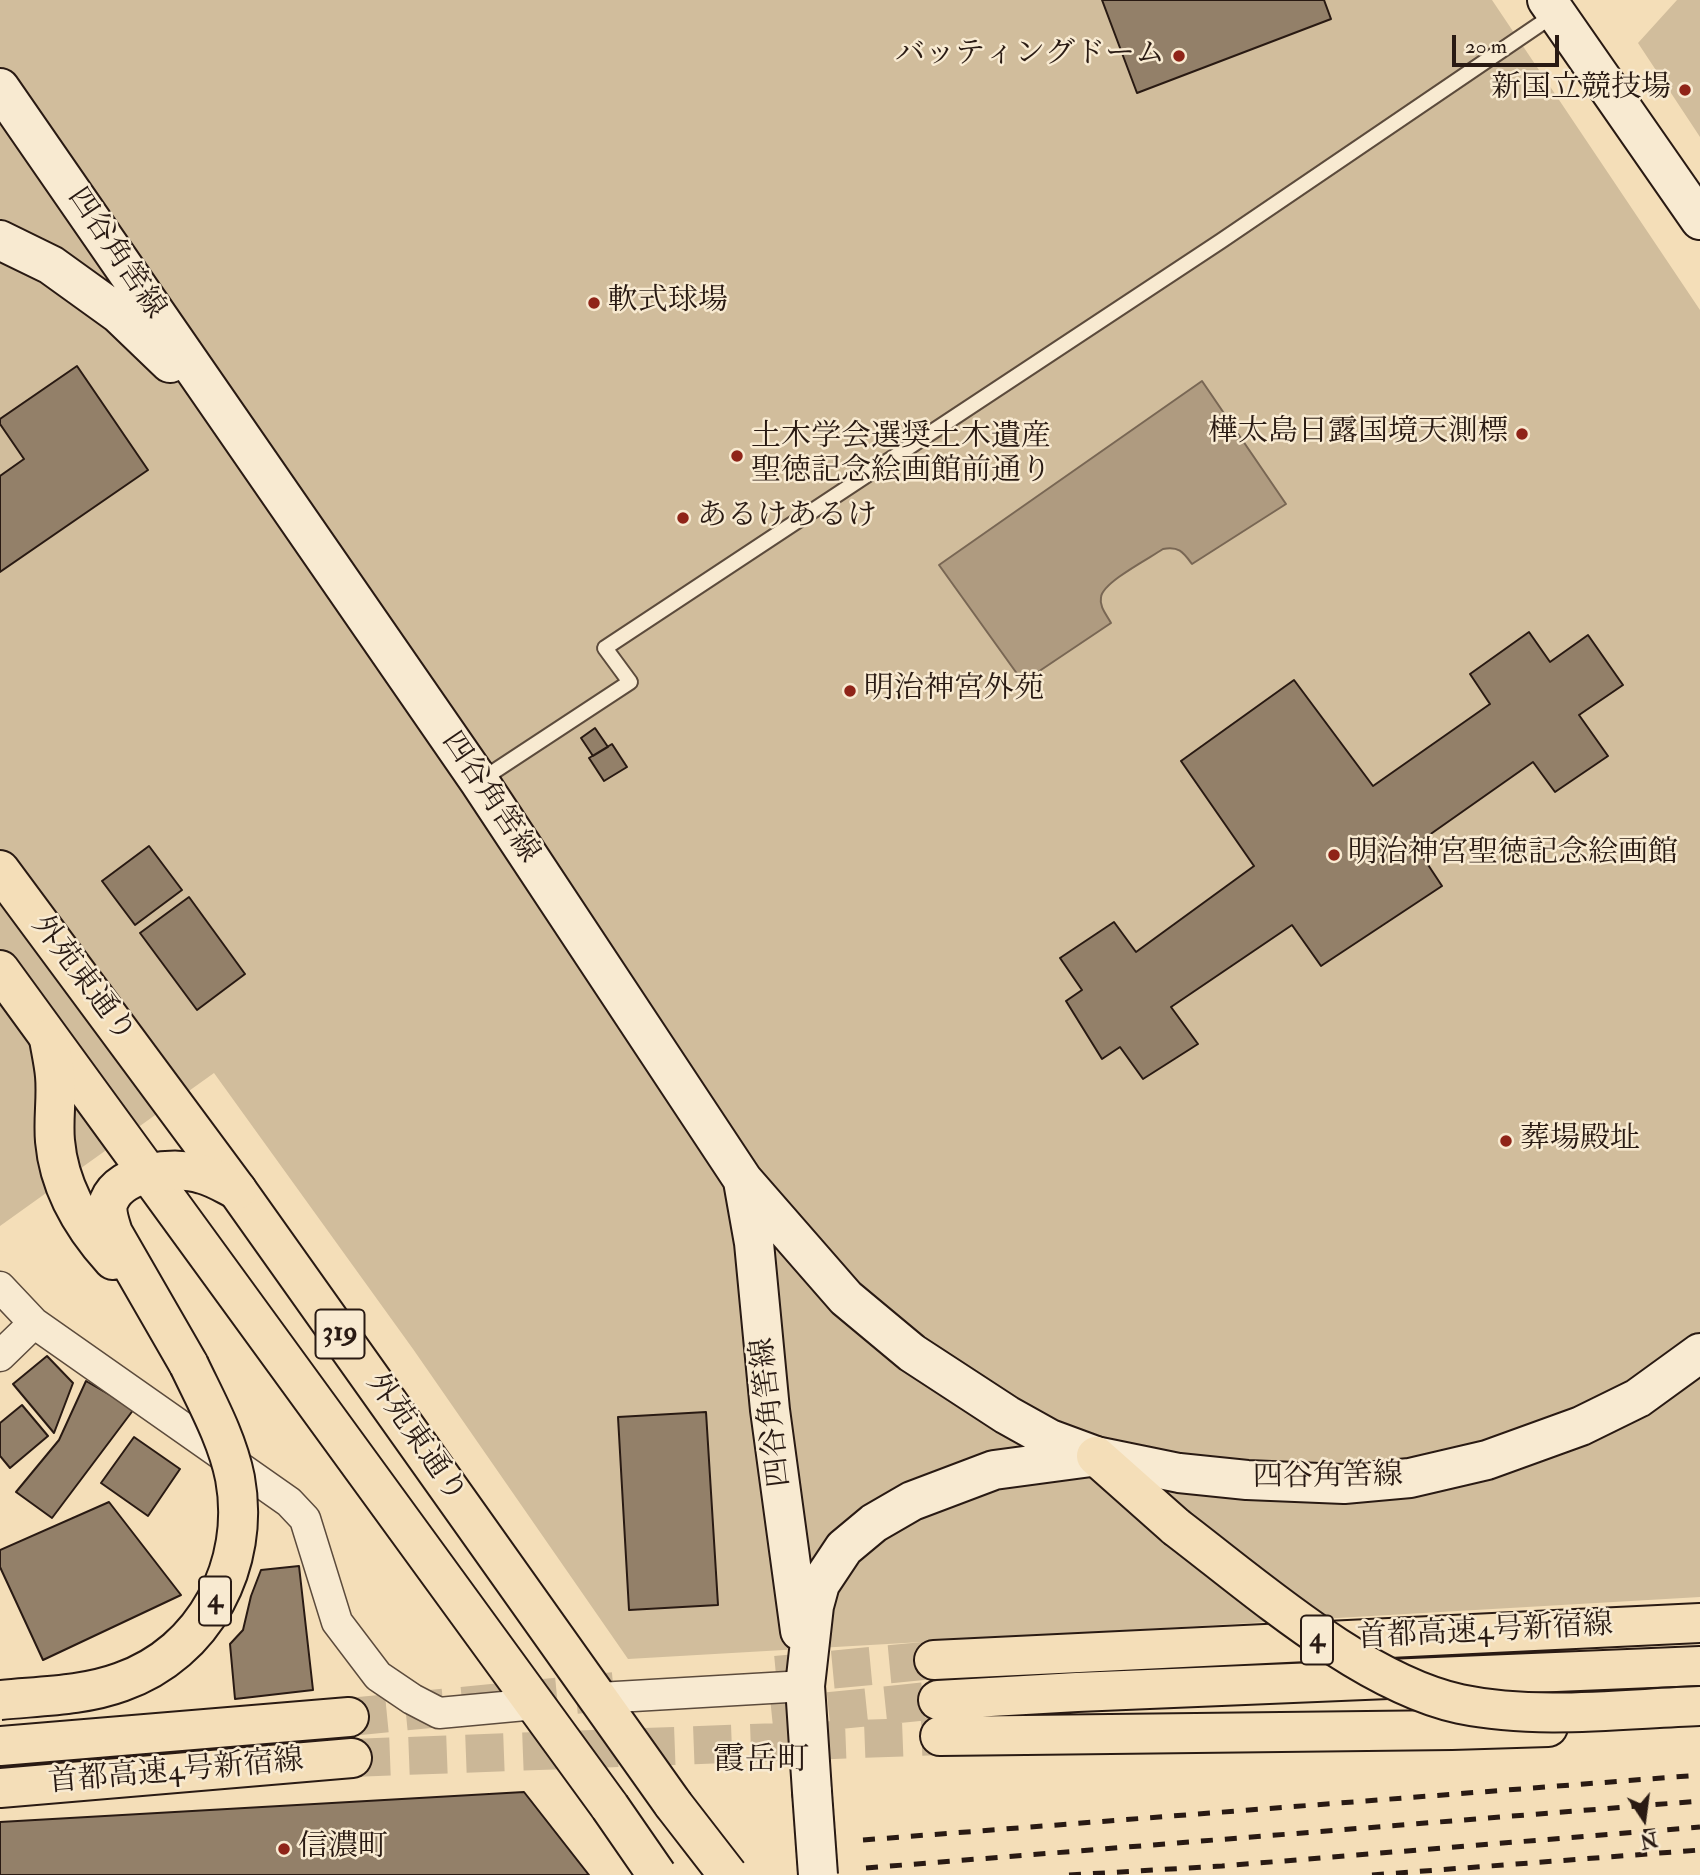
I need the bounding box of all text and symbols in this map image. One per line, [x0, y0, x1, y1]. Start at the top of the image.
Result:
scale bar [1455, 21, 1562, 65]
text: 20 m [1465, 33, 1507, 60]
place label: バッティングドーム [895, 38, 1165, 74]
marker: バッティングドーム [1171, 48, 1187, 64]
place label: 新国立競技場 [1491, 72, 1671, 108]
marker: 新国立競技場 [1677, 82, 1693, 98]
street label: 四谷角筈線 [58, 182, 172, 326]
place label: 軟式球場 [608, 285, 728, 321]
marker: 軟式球場 [586, 295, 602, 311]
place label: 樺太島日露国境天測標 [1208, 416, 1508, 452]
place label: 土木学会選奨土木遺産 聖徳記念絵画館前通り [751, 421, 1051, 491]
marker: 樺太島日露国境天測標 [1514, 426, 1530, 442]
marker: 土木学会選奨土木遺産 聖徳記念絵画館前通り [729, 448, 745, 464]
place label: あるけあるけ [697, 500, 877, 536]
marker: あるけあるけ [675, 510, 691, 526]
place label: 明治神宮外苑 [864, 673, 1044, 709]
marker: 明治神宮外苑 [842, 683, 858, 699]
street label: 四谷角筈線 [432, 726, 546, 870]
place label: 明治神宮聖徳記念絵画館 [1348, 837, 1678, 873]
marker: 明治神宮聖徳記念絵画館 [1326, 847, 1342, 863]
street label: 外苑東通り [22, 909, 142, 1051]
place label: 葬場殿址 [1520, 1123, 1640, 1159]
marker: 葬場殿址 [1498, 1133, 1514, 1149]
road number: 319 [316, 1310, 364, 1358]
street label: 四谷角筈線 [746, 1335, 800, 1489]
street label: 外苑東通り [357, 1367, 473, 1511]
street label: 四谷角筈線 [1253, 1459, 1403, 1497]
road number: 4 [199, 1576, 231, 1626]
street label: 首都高速4号新宿線 [1356, 1608, 1614, 1658]
road number: 4 [1301, 1616, 1333, 1664]
district label: 霞岳町 [713, 1743, 809, 1781]
street label: 首都高速4号新宿線 [47, 1744, 305, 1802]
north arrow [1609, 1784, 1679, 1854]
text: N [1638, 1826, 1660, 1853]
place label: 信濃町 [298, 1831, 388, 1867]
marker: 信濃町 [276, 1841, 292, 1857]

